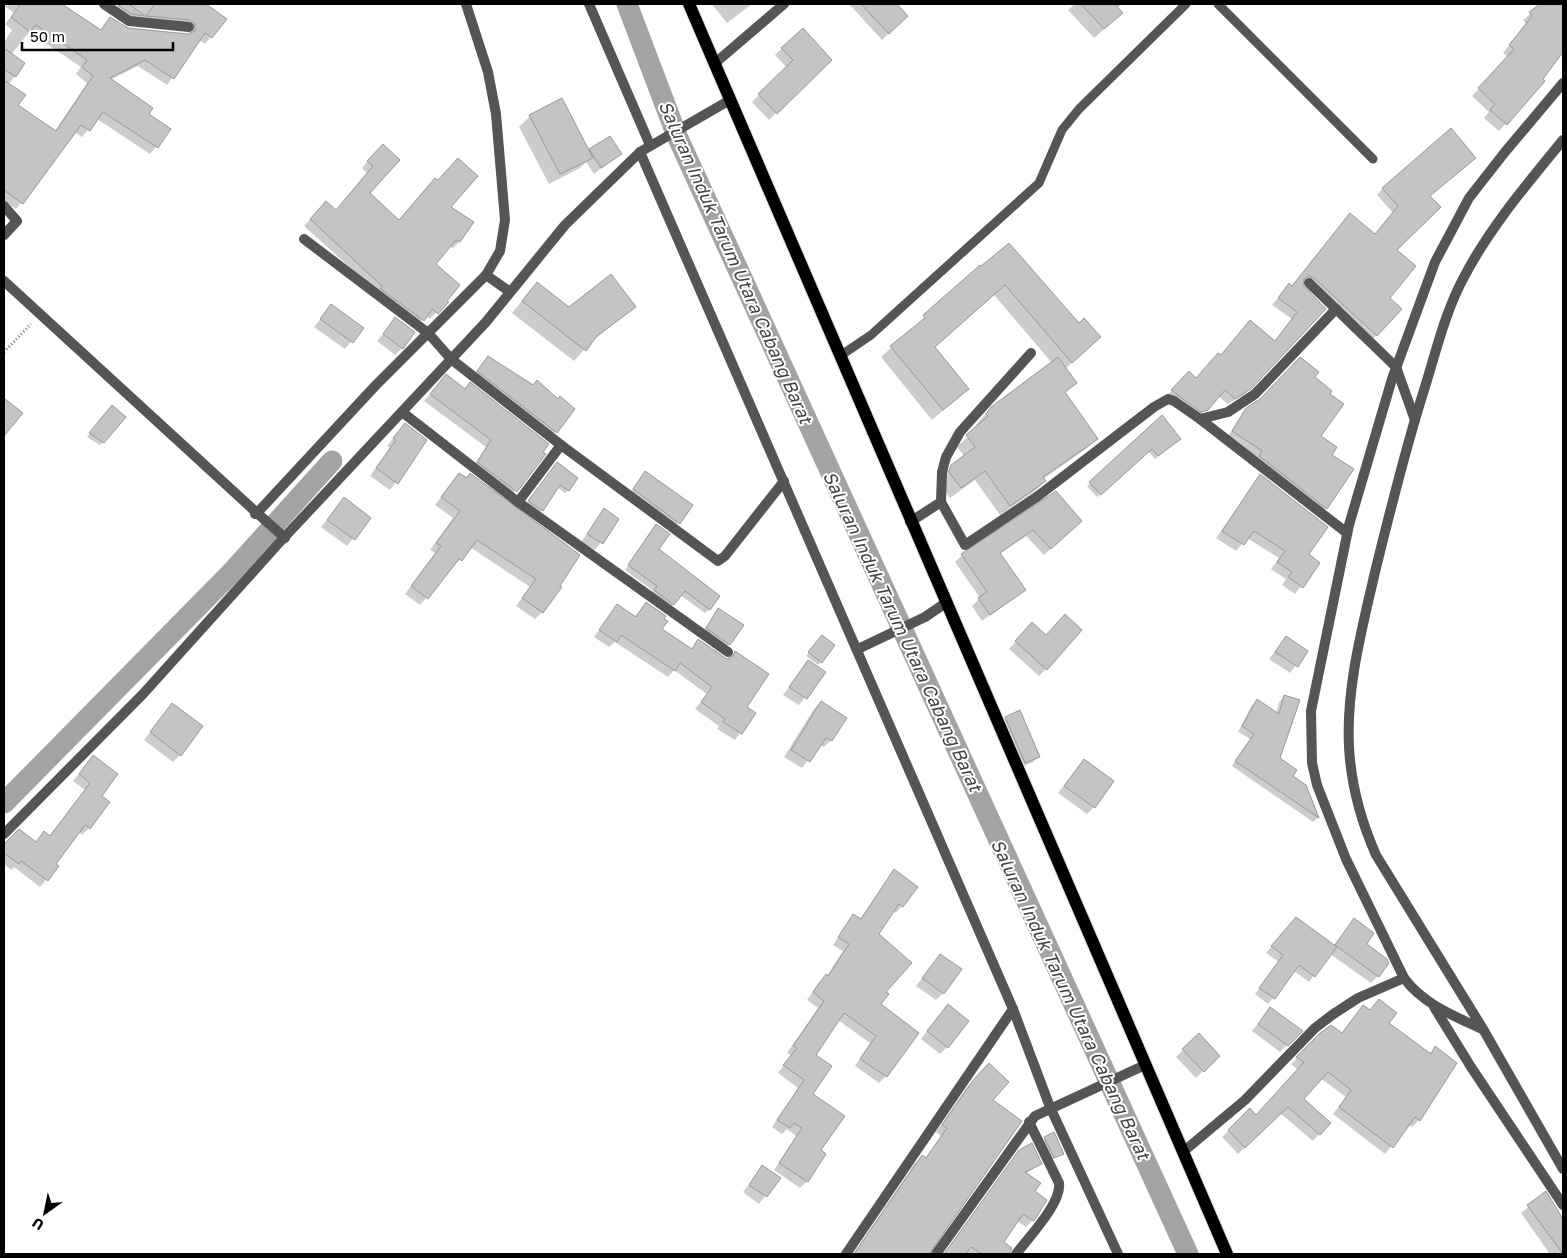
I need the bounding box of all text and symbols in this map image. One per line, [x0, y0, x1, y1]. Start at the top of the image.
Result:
scale bar [22, 20, 174, 52]
text: 50 m [30, 27, 65, 45]
water label: Saluran Induk Tarum Utara Cabang Barat [655, 97, 818, 428]
water label: Saluran Induk Tarum Utara Cabang Barat [819, 467, 988, 796]
water label: Saluran Induk Tarum Utara Cabang Barat [987, 835, 1156, 1164]
north arrow [20, 1188, 70, 1238]
text: U [29, 1214, 47, 1234]

